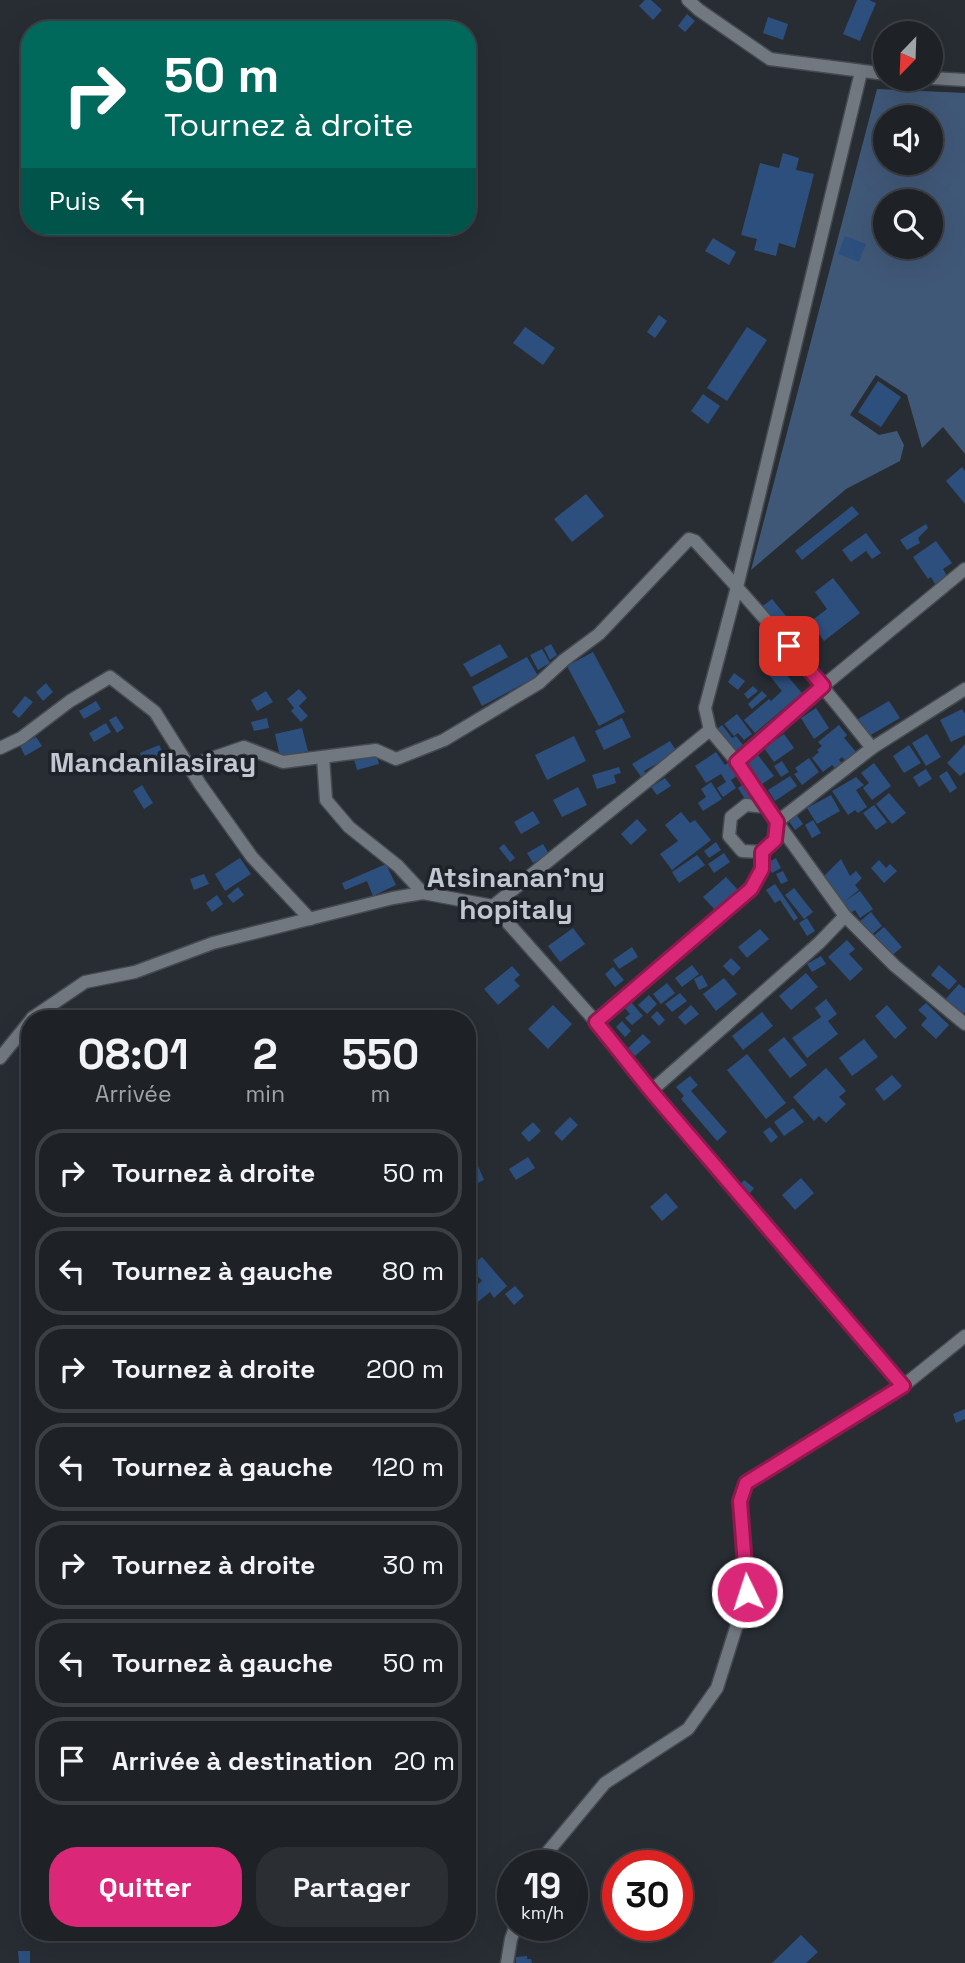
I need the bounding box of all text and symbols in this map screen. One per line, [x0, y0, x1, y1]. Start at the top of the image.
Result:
north arrow [873, 21, 943, 91]
map controls [873, 21, 943, 259]
text: 50 m [164, 44, 279, 106]
icon: right [49, 49, 140, 140]
text: Tournez à droite [164, 105, 413, 145]
button: sound [873, 105, 943, 175]
icon: left [115, 182, 153, 220]
text: Puis [49, 184, 101, 218]
button: search [873, 189, 943, 259]
pin [759, 616, 819, 676]
icon: arrive [770, 627, 808, 665]
district label: Mandanilasiray [50, 744, 256, 780]
district label: Atsinanan'ny hopitaly [427, 859, 605, 927]
text: 08:01 [78, 1028, 189, 1081]
text: 2 [253, 1028, 278, 1081]
text: 550 [342, 1028, 419, 1081]
text: Arrivée [95, 1079, 172, 1109]
text: min [245, 1079, 285, 1109]
text: m [371, 1079, 390, 1109]
icon: right [53, 1154, 91, 1192]
text: Tournez à droite [112, 1156, 315, 1190]
text: 50 m [383, 1156, 444, 1190]
icon: left [53, 1252, 91, 1290]
text: Tournez à gauche [112, 1254, 333, 1288]
text: 80 m [382, 1254, 444, 1288]
icon: right [53, 1350, 91, 1388]
text: Tournez à droite [112, 1352, 315, 1386]
text: 200 m [366, 1352, 444, 1386]
icon: left [53, 1448, 91, 1486]
text: Tournez à gauche [112, 1450, 333, 1484]
text: 120 m [372, 1450, 444, 1484]
icon: right [53, 1546, 91, 1584]
text: Tournez à droite [112, 1548, 315, 1582]
text: 30 m [383, 1548, 444, 1582]
position arrow [710, 1555, 784, 1629]
icon: left [53, 1644, 91, 1682]
text: Tournez à gauche [112, 1646, 333, 1680]
text: 50 m [383, 1646, 444, 1680]
icon: arrive [53, 1742, 91, 1780]
text: Arrivée à destination [112, 1744, 373, 1778]
text: 20 m [394, 1744, 455, 1778]
button: Quitter [49, 1847, 242, 1927]
button: Partager [256, 1847, 448, 1927]
speed limit sign: 30 [602, 1850, 693, 1941]
text: 19 [524, 1864, 561, 1908]
text: km/h [521, 1901, 564, 1924]

